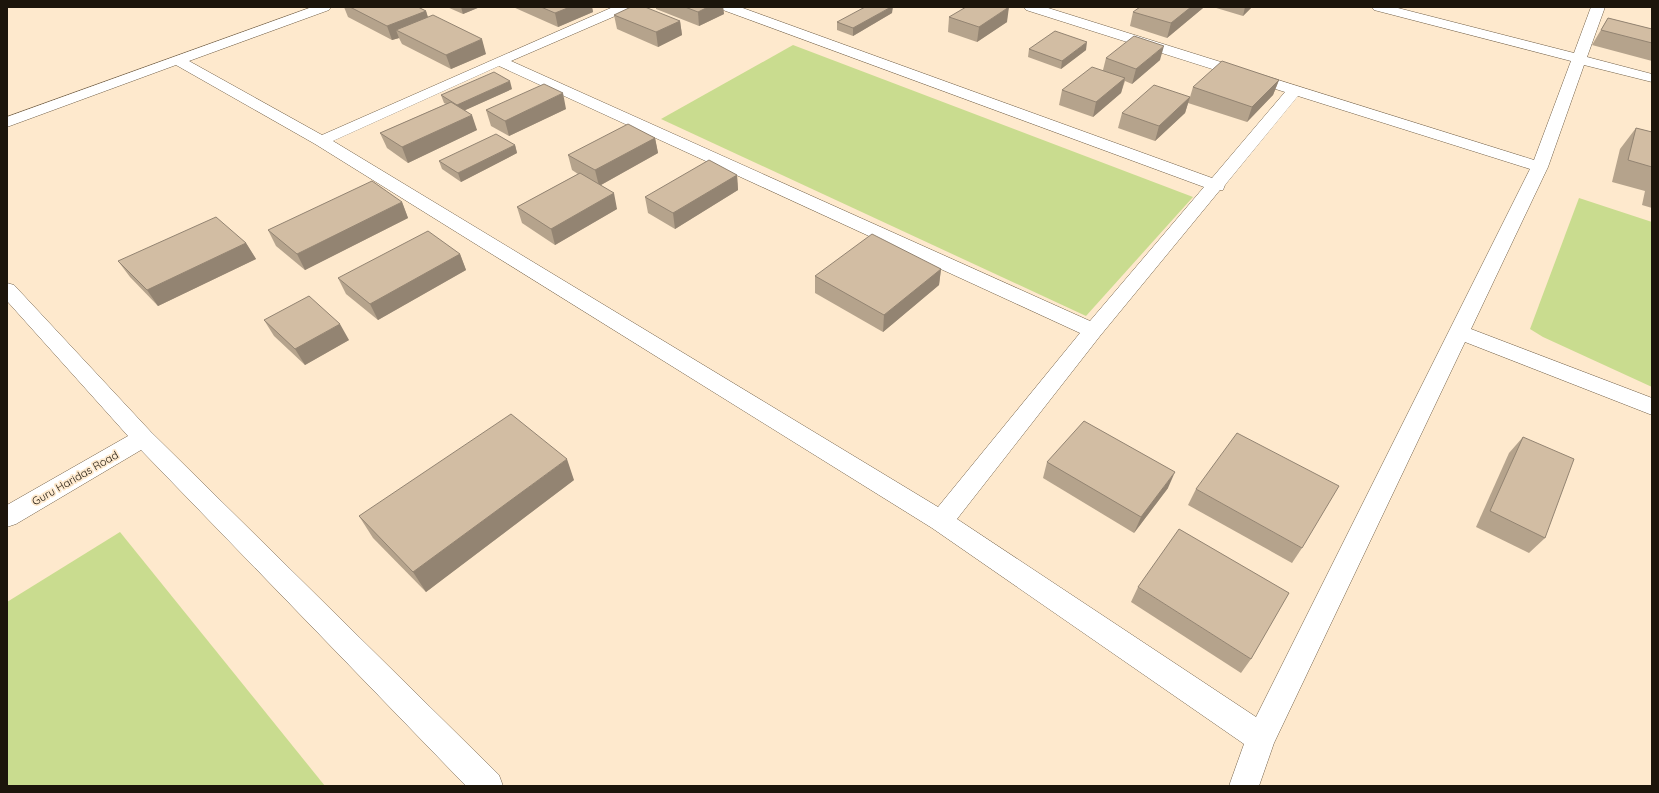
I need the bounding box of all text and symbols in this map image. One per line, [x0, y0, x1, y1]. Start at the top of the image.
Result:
street label: Guru Haridas Road [29, 448, 121, 508]

